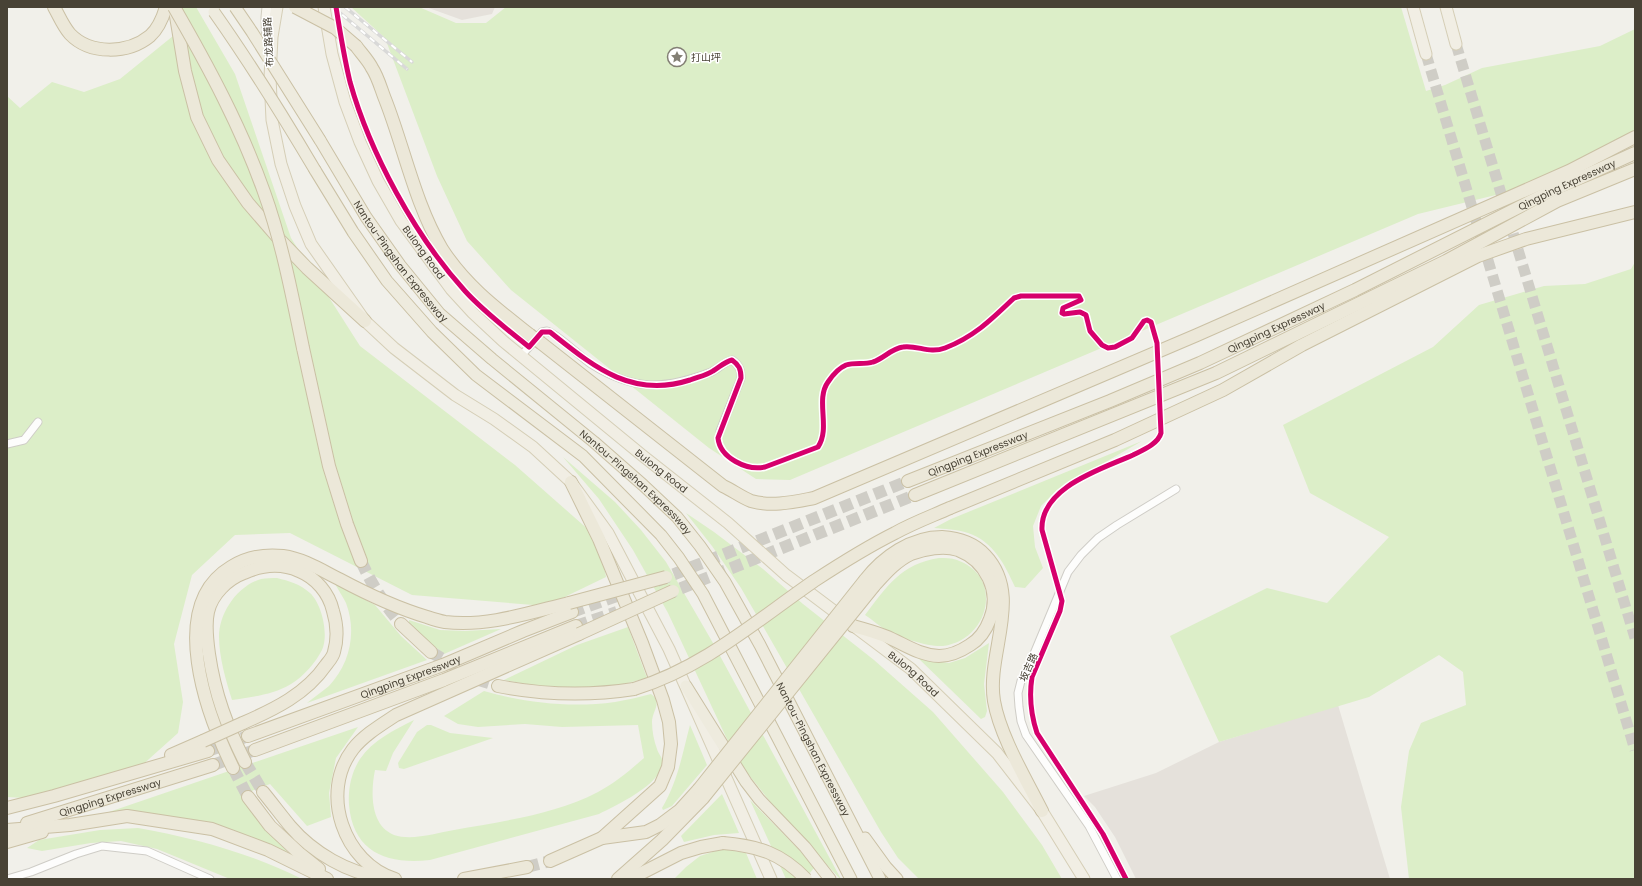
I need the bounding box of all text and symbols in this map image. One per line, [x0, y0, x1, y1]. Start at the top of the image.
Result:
street label: 布龙路辅路 [260, 17, 277, 67]
place icon: 打山坪 [666, 46, 688, 68]
place label: 打山坪 [691, 50, 721, 65]
street label: Qingping Expressway [1516, 156, 1619, 214]
street label: Nantou-Pingshan Expressway [350, 198, 451, 326]
street label: Bulong Road [399, 223, 448, 282]
street label: Qingping Expressway [1225, 298, 1328, 357]
street label: Nantou-Pingshan Expressway [576, 426, 695, 538]
street label: Qingping Expressway [926, 427, 1030, 480]
street label: Bulong Road [632, 445, 691, 496]
street label: Bulong Road [885, 647, 942, 700]
street label: 坂吉路 [1016, 650, 1041, 684]
street label: Qingping Expressway [358, 651, 464, 703]
street label: Nantou-Pingshan Expressway [772, 680, 854, 819]
street label: Qingping Expressway [57, 774, 164, 821]

